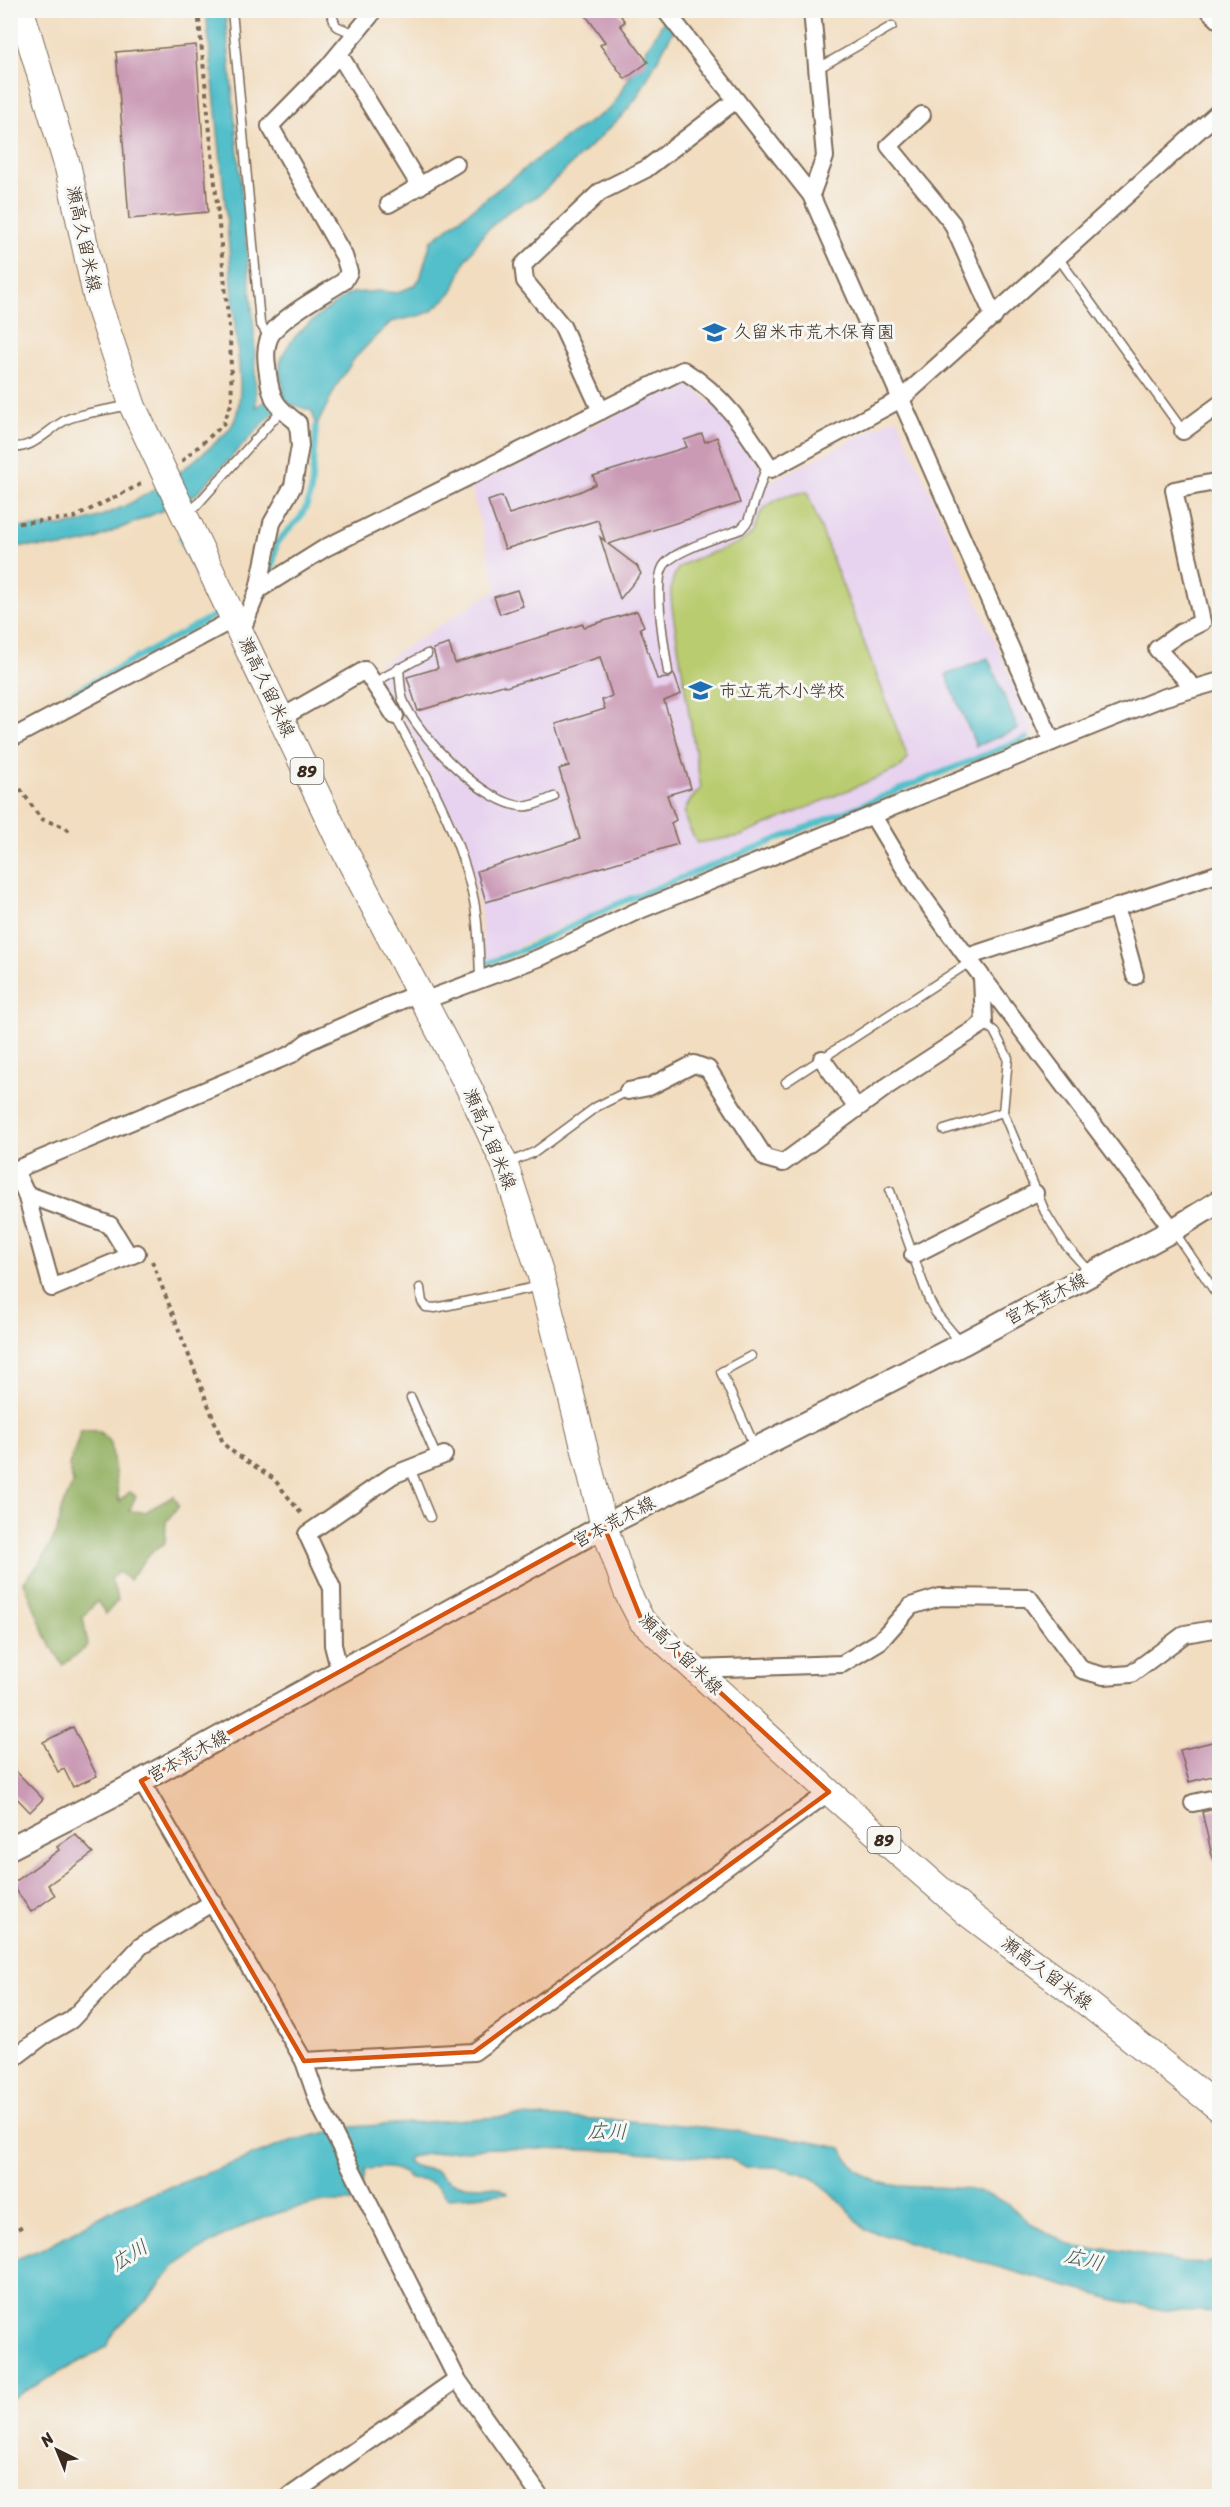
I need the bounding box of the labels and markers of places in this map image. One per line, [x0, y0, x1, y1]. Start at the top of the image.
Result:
place label: 久留米市荒木保育園 [733, 316, 895, 348]
school or university icon: 久留米市荒木保育園 [702, 319, 728, 345]
place label: 市立荒木小学校 [719, 675, 845, 707]
school or university icon: 市立荒木小学校 [688, 678, 714, 704]

